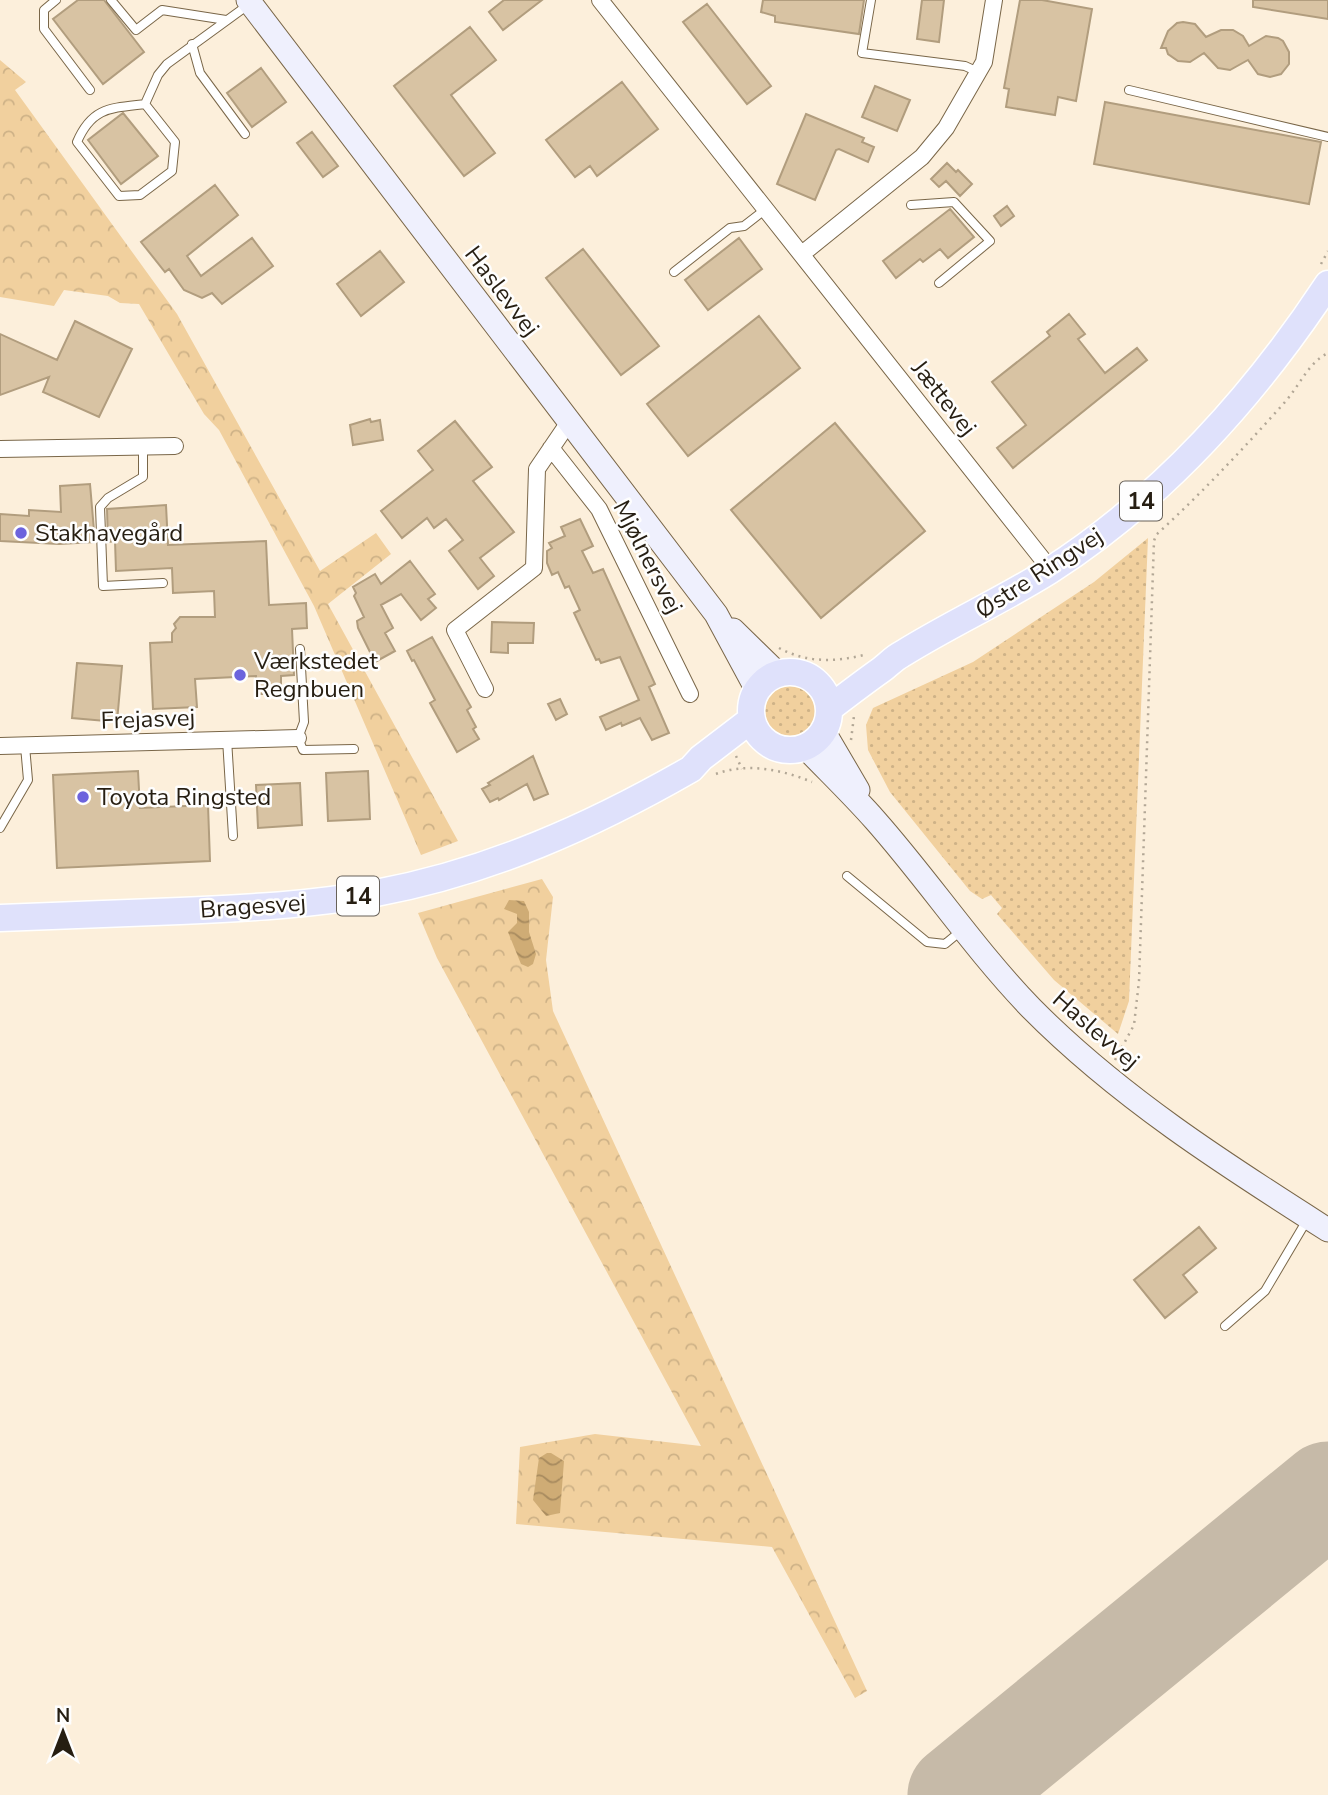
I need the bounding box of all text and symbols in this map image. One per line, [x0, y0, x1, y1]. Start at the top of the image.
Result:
street label: Haslevvej [457, 239, 547, 343]
street label: Jættevej [904, 353, 984, 443]
road number: 14 [1120, 481, 1162, 520]
street label: Mjølnersvej [606, 495, 690, 619]
place label: Stakhavegård [35, 517, 183, 549]
street label: Østre Ringvej [969, 520, 1109, 626]
marker: Stakhavegård [13, 525, 29, 541]
place label: Værkstedet Regnbuen [253, 645, 378, 705]
marker: Værkstedet Regnbuen [232, 667, 248, 683]
street label: Frejasvej [100, 701, 196, 737]
place label: Toyota Ringsted [97, 781, 271, 813]
marker: Toyota Ringsted [75, 789, 91, 805]
road number: 14 [337, 876, 379, 916]
street label: Bragesvej [199, 886, 307, 926]
street label: Haslevvej [1046, 983, 1146, 1077]
north arrow [28, 1697, 98, 1767]
text: N [56, 1703, 70, 1729]

